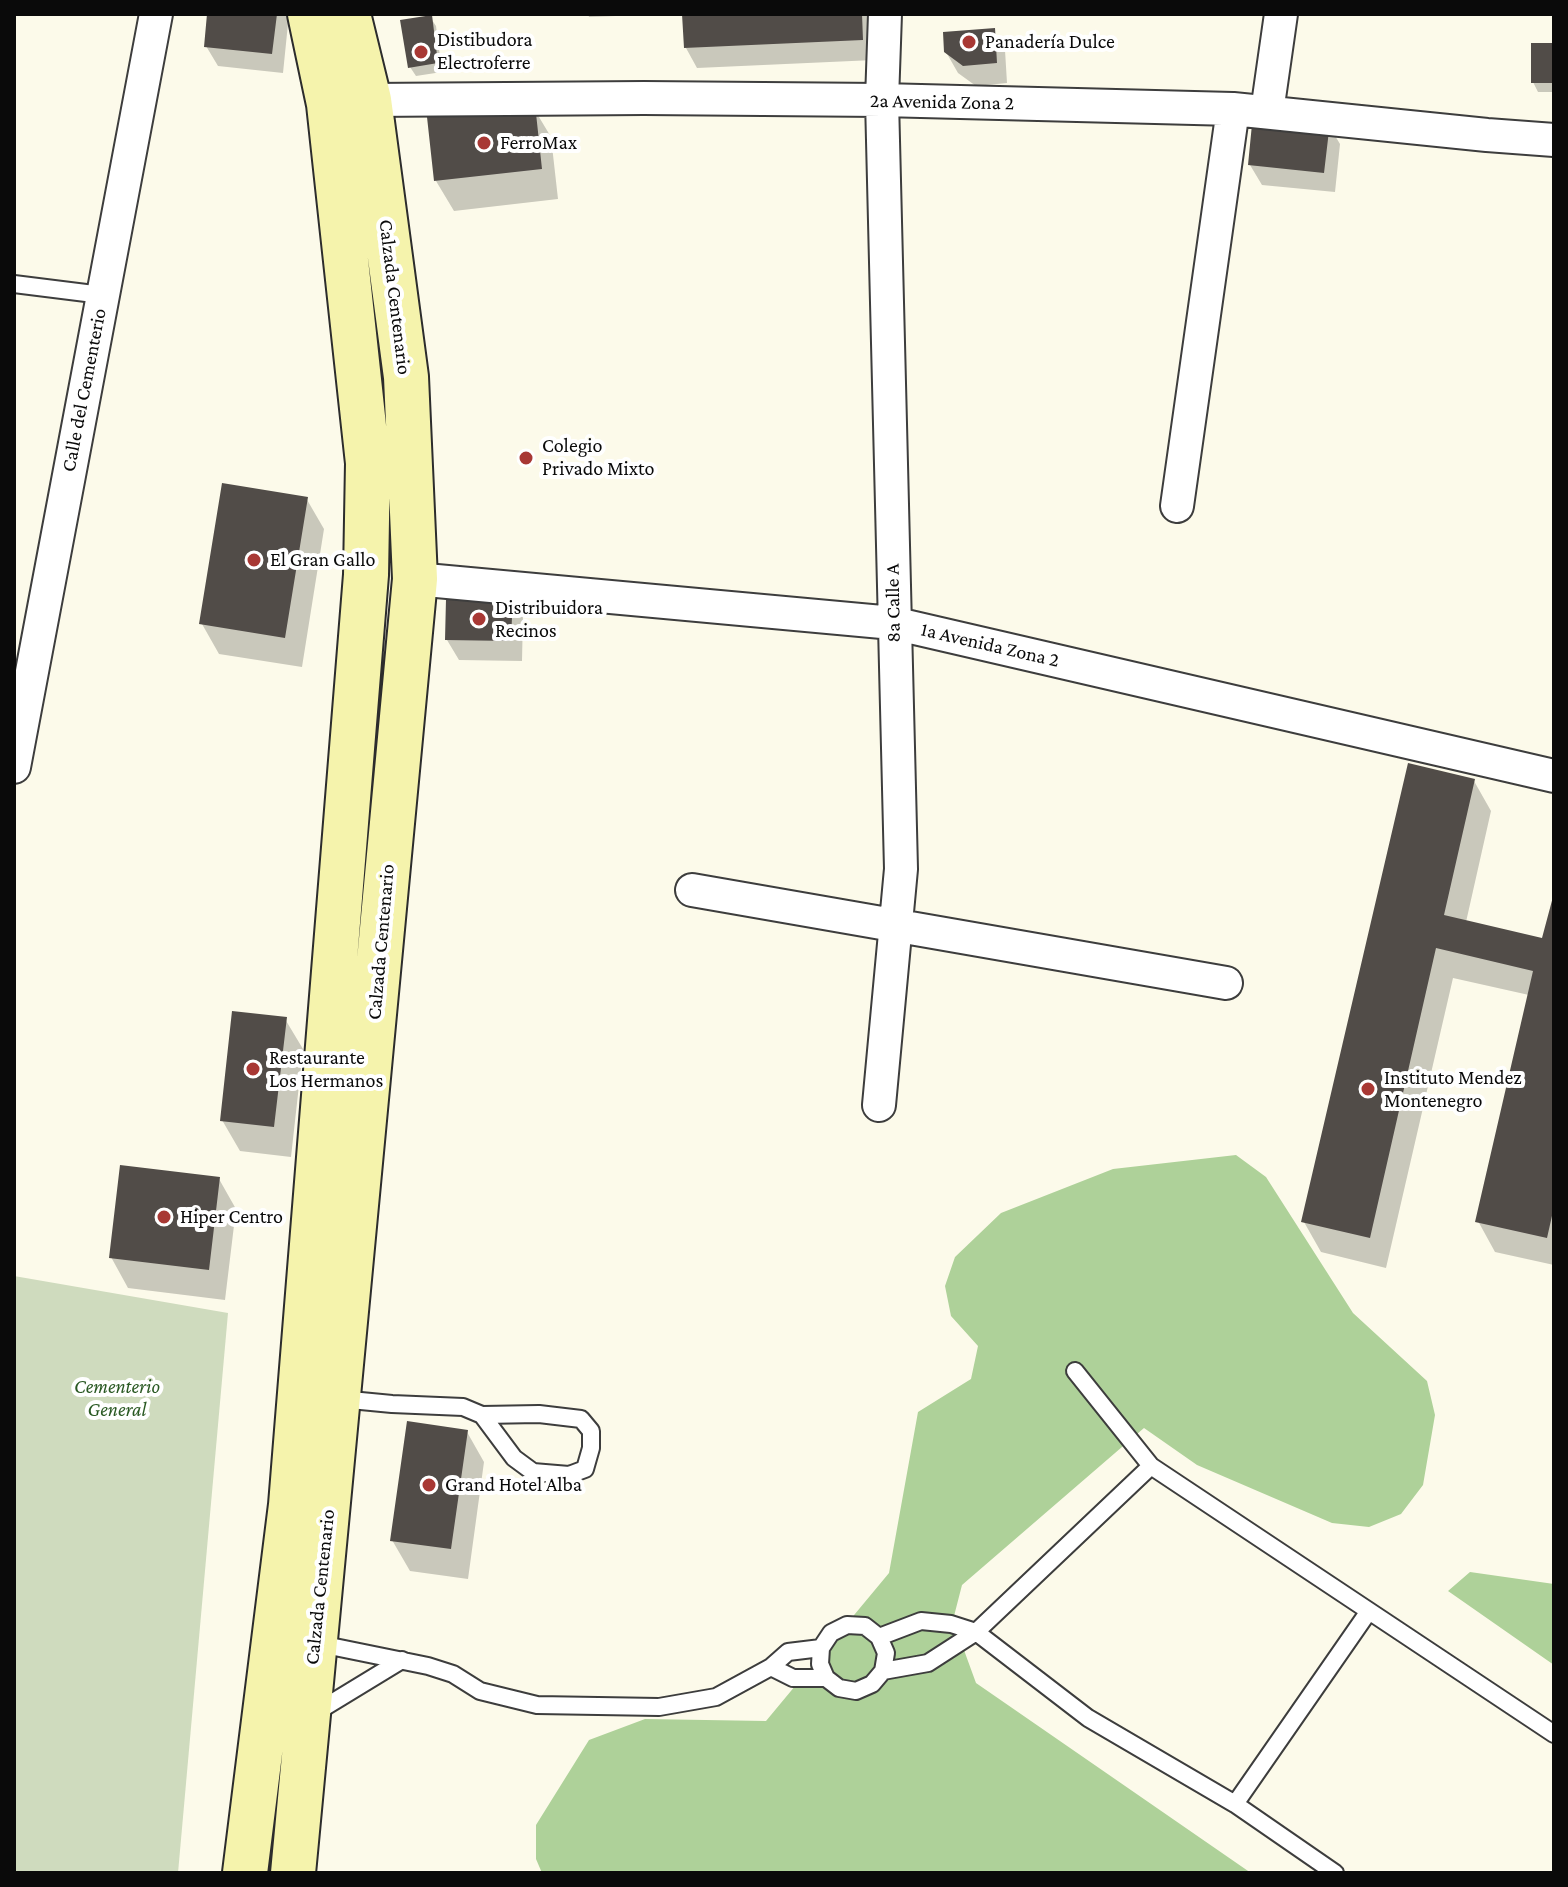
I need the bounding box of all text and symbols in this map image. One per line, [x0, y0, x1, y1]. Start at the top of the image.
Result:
place label: Distibudora Electroferre [437, 28, 533, 75]
place label: Panadería Dulce [985, 30, 1115, 54]
marker: Panadería Dulce [960, 33, 978, 51]
marker: Distibudora Electroferre [412, 43, 430, 61]
street label: 2a Avenida Zona 2 [870, 89, 1014, 115]
place label: FerroMax [500, 131, 577, 155]
marker: FerroMax [475, 134, 493, 152]
street label: Calzada Centenario [374, 218, 416, 376]
street label: Calle del Cementerio [56, 306, 112, 474]
place label: Colegio Privado Mixto [542, 434, 654, 481]
marker: Colegio Privado Mixto [517, 449, 535, 467]
place label: El Gran Gallo [270, 548, 375, 572]
marker: El Gran Gallo [245, 551, 263, 569]
street label: 8a Calle A [880, 563, 906, 643]
place label: Distribuidora Recinos [495, 596, 603, 643]
marker: Distribuidora Recinos [470, 610, 488, 628]
street label: 1a Avenida Zona 2 [918, 617, 1062, 673]
street label: Calzada Centenario [362, 863, 400, 1021]
place label: Restaurante Los Hermanos [269, 1046, 383, 1093]
marker: Restaurante Los Hermanos [244, 1060, 262, 1078]
place label: Instituto Mendez Montenegro [1384, 1066, 1522, 1113]
marker: Instituto Mendez Montenegro [1359, 1080, 1377, 1098]
place label: Hiper Centro [180, 1205, 283, 1229]
marker: Hiper Centro [155, 1208, 173, 1226]
park label: Cementerio General [74, 1375, 160, 1422]
place label: Grand Hotel Alba [445, 1473, 582, 1497]
marker: Grand Hotel Alba [420, 1476, 438, 1494]
street label: Calzada Centenario [300, 1508, 340, 1666]

